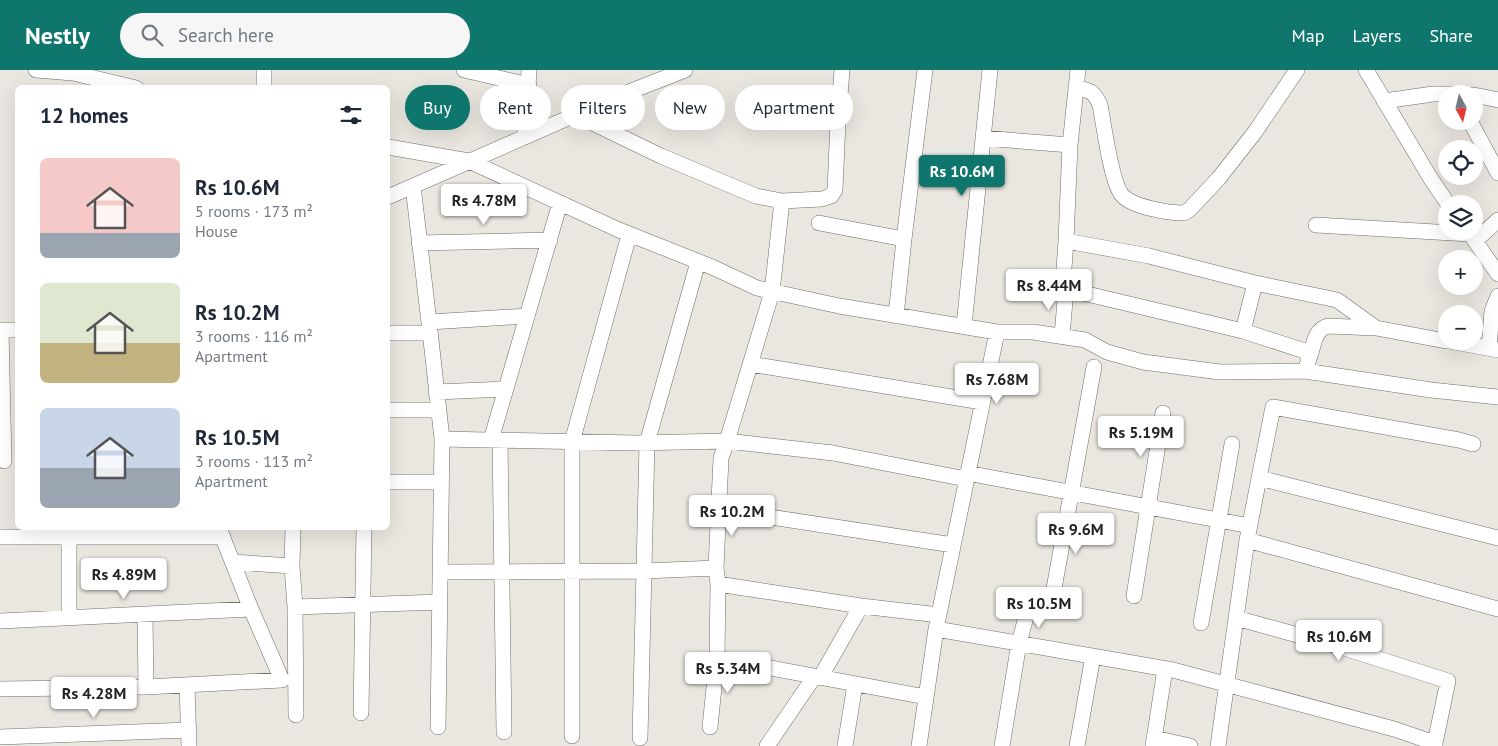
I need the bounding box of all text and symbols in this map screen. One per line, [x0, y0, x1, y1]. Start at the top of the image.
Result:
search box [120, 13, 470, 58]
text: Nestly [25, 20, 90, 51]
icon: search [138, 21, 166, 49]
text: Search here [178, 23, 274, 47]
text: Map [1292, 24, 1324, 47]
text: Layers [1352, 24, 1401, 47]
text: Share [1429, 24, 1473, 47]
chip: Buy [405, 85, 470, 130]
chip: Rent [480, 85, 551, 130]
chip: Filters [561, 85, 645, 130]
chip: New [655, 85, 725, 130]
chip: Apartment [735, 85, 853, 130]
north arrow [1438, 85, 1482, 130]
map controls [1438, 85, 1483, 350]
icon: filters [337, 101, 365, 129]
text: 12 homes [40, 102, 128, 129]
button: locate [1438, 140, 1483, 185]
pin: Rs 10.6M [910, 154, 1014, 197]
text: Rs 10.6M [930, 161, 994, 181]
text: Rs 10.6M [195, 174, 280, 201]
icon: home [80, 178, 140, 238]
pin: Rs 4.78M [432, 184, 536, 226]
text: Rs 4.78M [452, 190, 516, 210]
button: layers [1438, 195, 1483, 240]
text: 5 rooms · 173 m² [195, 201, 313, 221]
text: House [195, 221, 238, 241]
button: + [1438, 250, 1483, 295]
pin: Rs 8.44M [997, 268, 1101, 311]
text: Rs 8.44M [1017, 275, 1081, 295]
text: Rs 10.2M [195, 299, 280, 326]
icon: home [80, 303, 140, 363]
button: − [1438, 305, 1483, 350]
text: 3 rooms · 116 m² [195, 326, 313, 346]
text: Apartment [195, 346, 268, 366]
pin: Rs 7.68M [945, 362, 1049, 405]
text: Rs 7.68M [966, 369, 1028, 389]
pin: Rs 5.19M [1089, 416, 1193, 458]
text: Rs 5.19M [1109, 422, 1173, 442]
text: Rs 10.5M [195, 424, 280, 451]
icon: home [80, 428, 140, 488]
text: 3 rooms · 113 m² [195, 451, 313, 471]
text: Apartment [195, 471, 268, 491]
pin: Rs 10.2M [680, 494, 784, 537]
text: Rs 10.2M [700, 501, 764, 521]
pin: Rs 9.6M [1030, 512, 1122, 555]
text: Rs 9.6M [1048, 519, 1104, 539]
pin: Rs 4.89M [72, 558, 176, 600]
text: Rs 4.89M [92, 564, 156, 584]
pin: Rs 10.5M [987, 586, 1091, 629]
text: Rs 10.5M [1007, 593, 1071, 613]
pin: Rs 10.6M [1287, 620, 1391, 662]
text: Rs 10.6M [1307, 626, 1371, 646]
pin: Rs 5.34M [676, 652, 780, 694]
text: Rs 5.34M [696, 658, 760, 678]
pin: Rs 4.28M [42, 676, 146, 719]
text: Rs 4.28M [62, 683, 126, 703]

